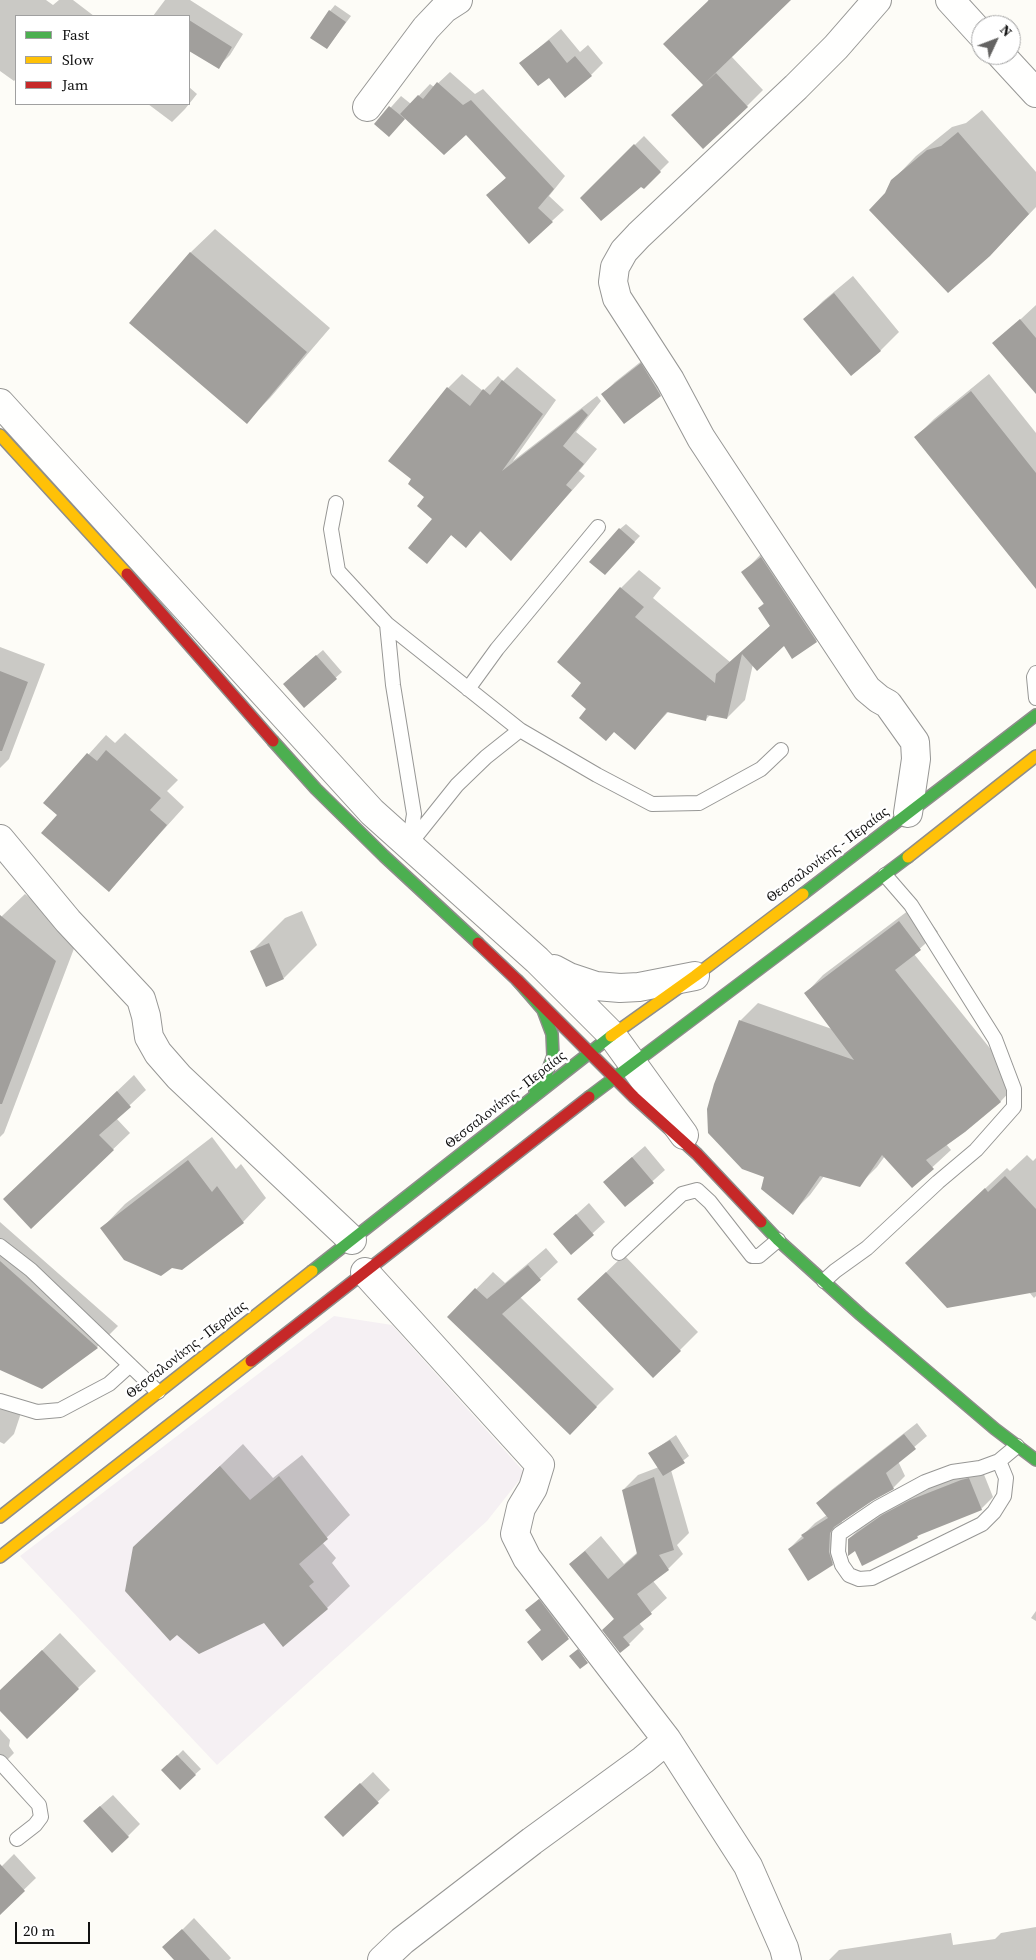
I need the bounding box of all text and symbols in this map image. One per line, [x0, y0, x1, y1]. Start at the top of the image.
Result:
legend [15, 15, 190, 105]
north arrow [971, 15, 1021, 65]
text: N [995, 20, 1017, 41]
text: Fast [62, 24, 89, 45]
text: Slow [62, 49, 94, 70]
text: Jam [62, 74, 88, 95]
street label: Θεσσαλονίκης - Περαίας [763, 803, 893, 907]
street label: Θεσσαλονίκης - Περαίας [442, 1048, 570, 1152]
street label: Θεσσαλονίκης - Περαίας [123, 1298, 251, 1402]
scale bar [18, 1912, 92, 1944]
text: 20 m [23, 1920, 55, 1941]

